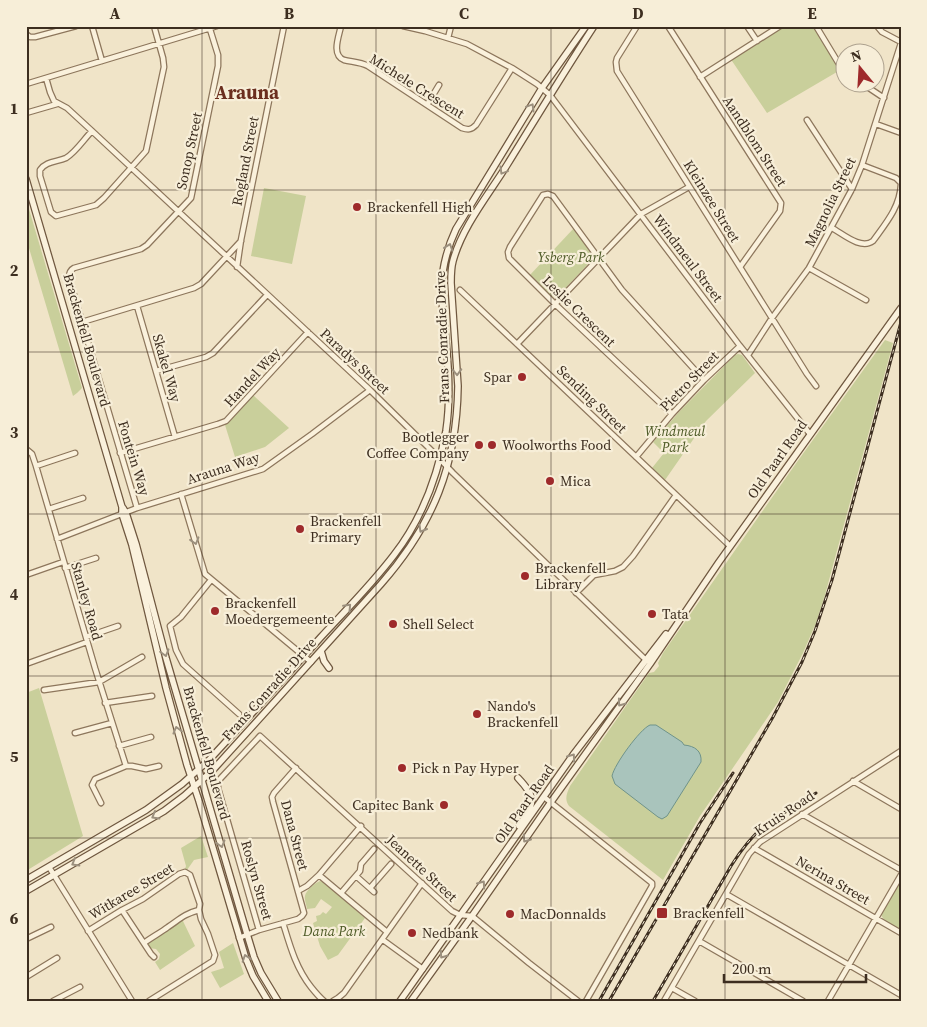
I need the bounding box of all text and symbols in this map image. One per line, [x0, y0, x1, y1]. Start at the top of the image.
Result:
text: A [110, 2, 121, 24]
text: B [284, 2, 295, 24]
text: C [459, 2, 469, 24]
text: D [632, 2, 644, 24]
text: E [807, 2, 817, 24]
north arrow [834, 42, 884, 92]
text: N [848, 45, 864, 67]
street label: Michele Crescent [366, 49, 469, 123]
district label: Arauna [215, 79, 280, 105]
street label: Aandblom Street [718, 92, 792, 191]
text: 1 [10, 97, 18, 119]
one-way arrow [524, 104, 534, 113]
street label: Sonop Street [171, 110, 207, 191]
street label: Rogland Street [227, 114, 264, 207]
street label: Magnolia Street [800, 153, 861, 250]
street label: Kleinzee Street [679, 156, 745, 246]
one-way arrow [500, 166, 510, 175]
place label: Brackenfell High [367, 197, 472, 217]
marker: Brackenfell High [351, 201, 363, 213]
street label: Windmeul Street [648, 210, 728, 306]
one-way arrow [443, 243, 453, 252]
park label: Ysberg Park [538, 247, 605, 267]
text: 2 [10, 259, 19, 281]
street label: Frans Conradie Drive [430, 270, 454, 404]
street label: Brackenfell Boulevard [58, 271, 116, 409]
street label: Leslie Crescent [538, 271, 620, 351]
street label: Paradys Street [316, 323, 395, 399]
street label: Skakel Way [148, 332, 186, 405]
street label: Handel Way [219, 342, 285, 411]
street label: Pietro Street [655, 346, 723, 416]
street label: Sending Street [553, 361, 632, 438]
place label: Spar [484, 367, 512, 387]
one-way arrow [452, 369, 463, 377]
marker: Spar [516, 371, 528, 383]
street label: Old Paarl Road [742, 415, 812, 503]
street label: Fontein Way [113, 418, 155, 499]
text: 3 [10, 421, 19, 443]
park label: Windmeul Park [645, 421, 705, 457]
place label: Bootlegger Coffee Company [367, 427, 470, 463]
place label: Woolworths Food [502, 435, 611, 455]
marker: Bootlegger Coffee Company [473, 439, 485, 451]
marker: Woolworths Food [486, 439, 498, 451]
street label: Arauna Way [184, 447, 263, 489]
place label: Mica [560, 471, 592, 491]
marker: Mica [544, 475, 556, 487]
place label: Brackenfell Primary [310, 511, 381, 547]
marker: Brackenfell Primary [294, 523, 306, 535]
one-way arrow [418, 523, 428, 532]
one-way arrow [189, 536, 199, 545]
place label: Brackenfell Library [535, 558, 606, 594]
street label: Stanley Road [66, 560, 108, 642]
marker: Brackenfell Library [519, 570, 531, 582]
text: 4 [10, 583, 19, 605]
place label: Brackenfell Moedergemeente [225, 593, 334, 629]
one-way arrow [342, 603, 351, 612]
place label: Tata [662, 604, 690, 624]
marker: Brackenfell Moedergemeente [209, 605, 221, 617]
marker: Tata [646, 608, 658, 620]
place label: Shell Select [403, 614, 474, 634]
marker: Shell Select [387, 618, 399, 630]
street label: Frans Conradie Drive [217, 633, 321, 745]
one-way arrow [159, 649, 169, 657]
street label: Brackenfell Boulevard [178, 684, 236, 822]
place label: Nando's Brackenfell [487, 696, 558, 732]
one-way arrow [618, 698, 628, 707]
marker: Nando's Brackenfell [471, 708, 483, 720]
one-way arrow [172, 725, 183, 734]
text: 5 [10, 745, 19, 767]
one-way arrow [567, 754, 575, 763]
place label: Pick n Pay Hyper [412, 758, 519, 778]
street label: Old Paarl Road [489, 760, 559, 848]
marker: Pick n Pay Hyper [396, 762, 408, 774]
street label: Kruis Road [750, 785, 818, 840]
place label: Capitec Bank [352, 795, 434, 815]
street label: Dana Street [276, 798, 314, 873]
marker: Capitec Bank [438, 799, 450, 811]
one-way arrow [152, 809, 161, 819]
street label: Jeanette Street [381, 829, 462, 906]
one-way arrow [523, 833, 532, 843]
street label: Roslyn Street [236, 838, 278, 922]
one-way arrow [215, 839, 225, 847]
street label: Nerina Street [792, 851, 874, 909]
one-way arrow [71, 856, 80, 866]
street label: Witkaree Street [85, 857, 178, 924]
one-way arrow [476, 880, 485, 890]
place label: Brackenfell [673, 903, 744, 923]
place label: MacDonnalds [520, 904, 606, 924]
marker: Brackenfell [655, 906, 669, 920]
text: 6 [10, 907, 19, 929]
marker: MacDonnalds [504, 908, 516, 920]
park label: Dana Park [302, 921, 366, 941]
place label: Nedbank [422, 923, 479, 943]
marker: Nedbank [406, 927, 418, 939]
one-way arrow [440, 950, 449, 959]
scale bar [724, 952, 867, 984]
one-way arrow [241, 954, 251, 962]
text: 200 m [732, 958, 772, 979]

